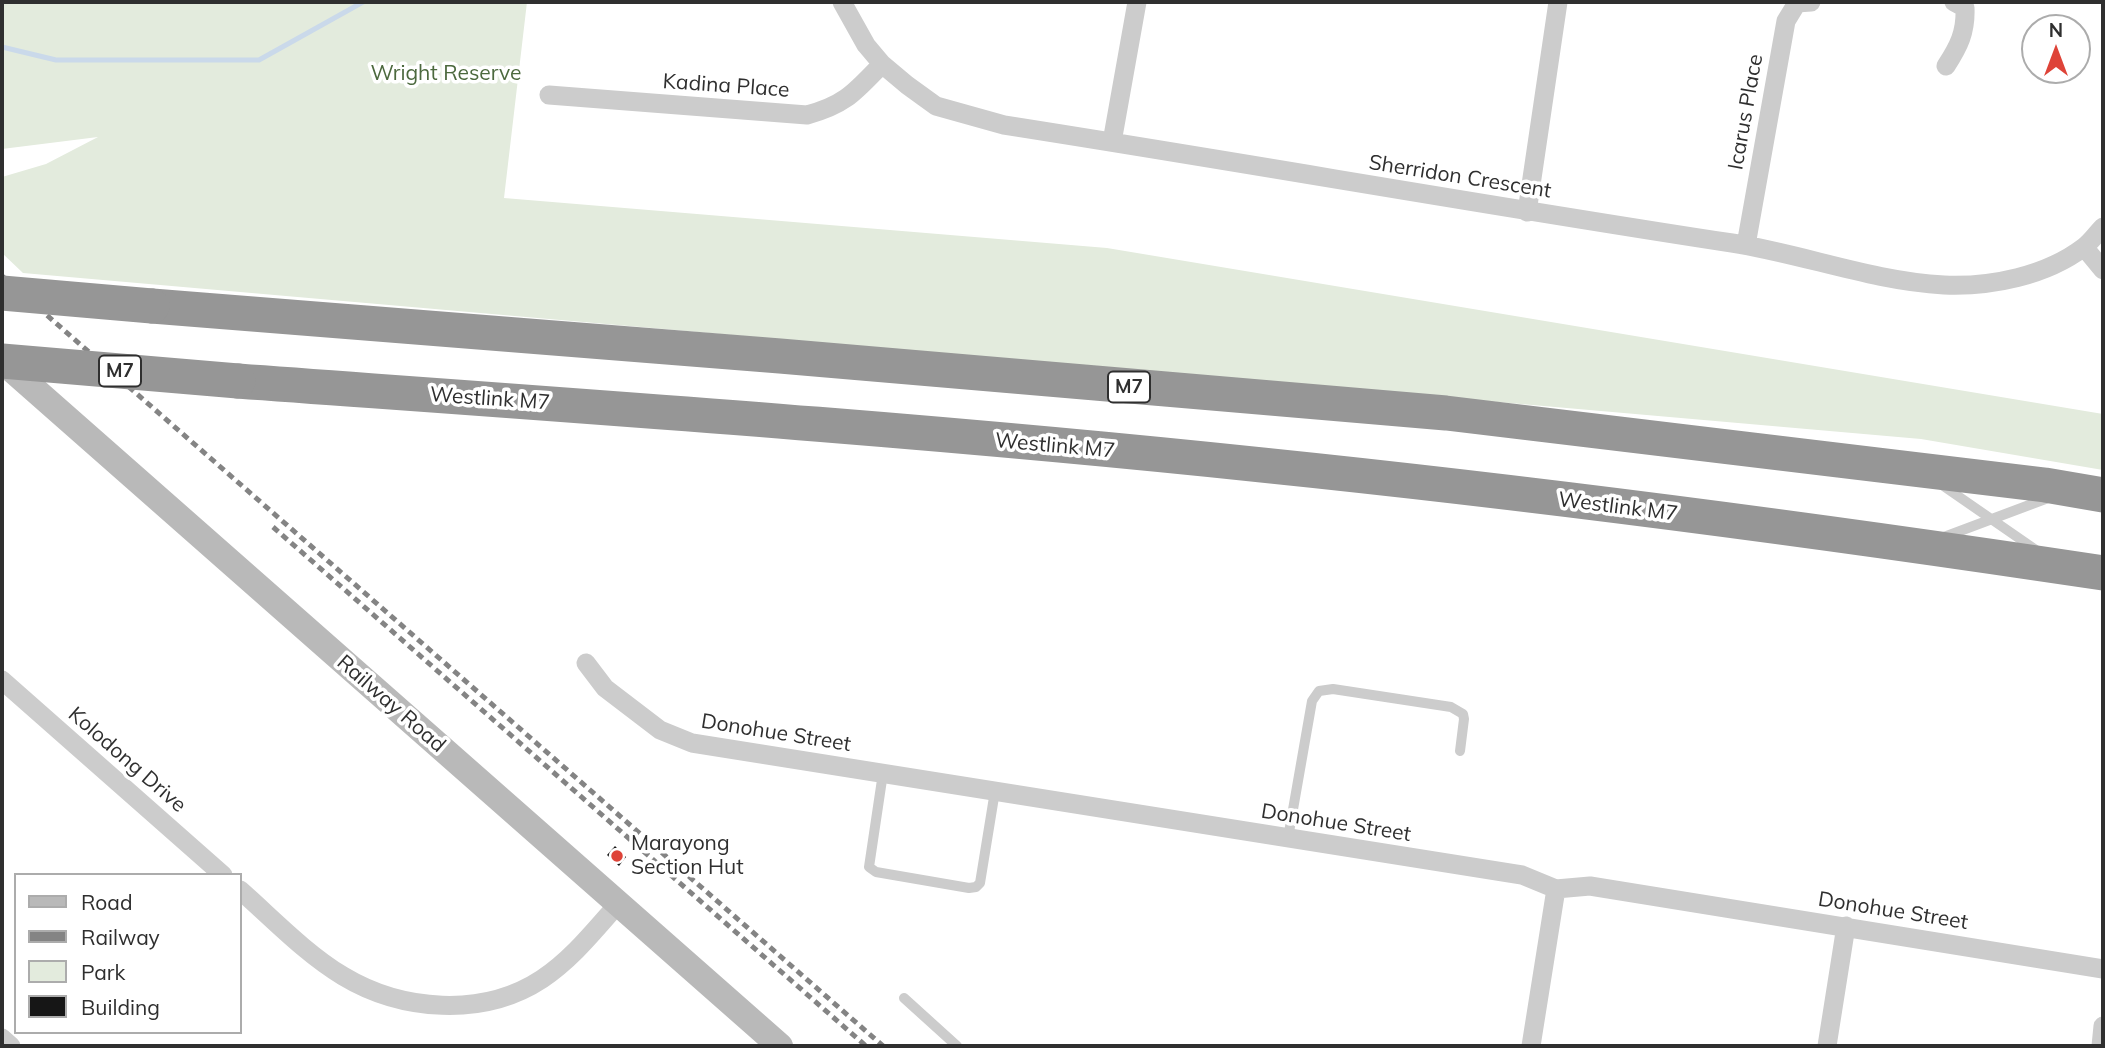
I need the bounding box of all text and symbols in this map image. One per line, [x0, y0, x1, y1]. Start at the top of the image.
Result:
north arrow [2021, 14, 2091, 84]
text: N [2049, 18, 2063, 42]
street label: Icarus Place [1723, 52, 1769, 172]
park label: Wright Reserve [371, 61, 521, 87]
street label: Kadina Place [662, 69, 790, 103]
street label: Sherridon Crescent [1367, 150, 1553, 204]
road number: M7 [99, 356, 141, 386]
road number: M7 [1108, 372, 1150, 402]
street label: Westlink M7 [429, 382, 551, 416]
street label: Westlink M7 [994, 428, 1116, 464]
street label: Westlink M7 [1557, 487, 1679, 527]
street label: Railway Road [332, 650, 450, 758]
street label: Kolodong Drive [63, 702, 191, 818]
street label: Donohue Street [699, 709, 853, 757]
street label: Donohue Street [1259, 799, 1413, 847]
place label: Marayong Section Hut [631, 831, 744, 881]
marker: Marayong Section Hut [609, 848, 625, 864]
legend [14, 873, 242, 1034]
street label: Donohue Street [1816, 887, 1970, 935]
text: Road [81, 889, 132, 915]
text: Railway [81, 924, 160, 950]
text: Park [81, 959, 125, 985]
text: Building [81, 994, 160, 1020]

